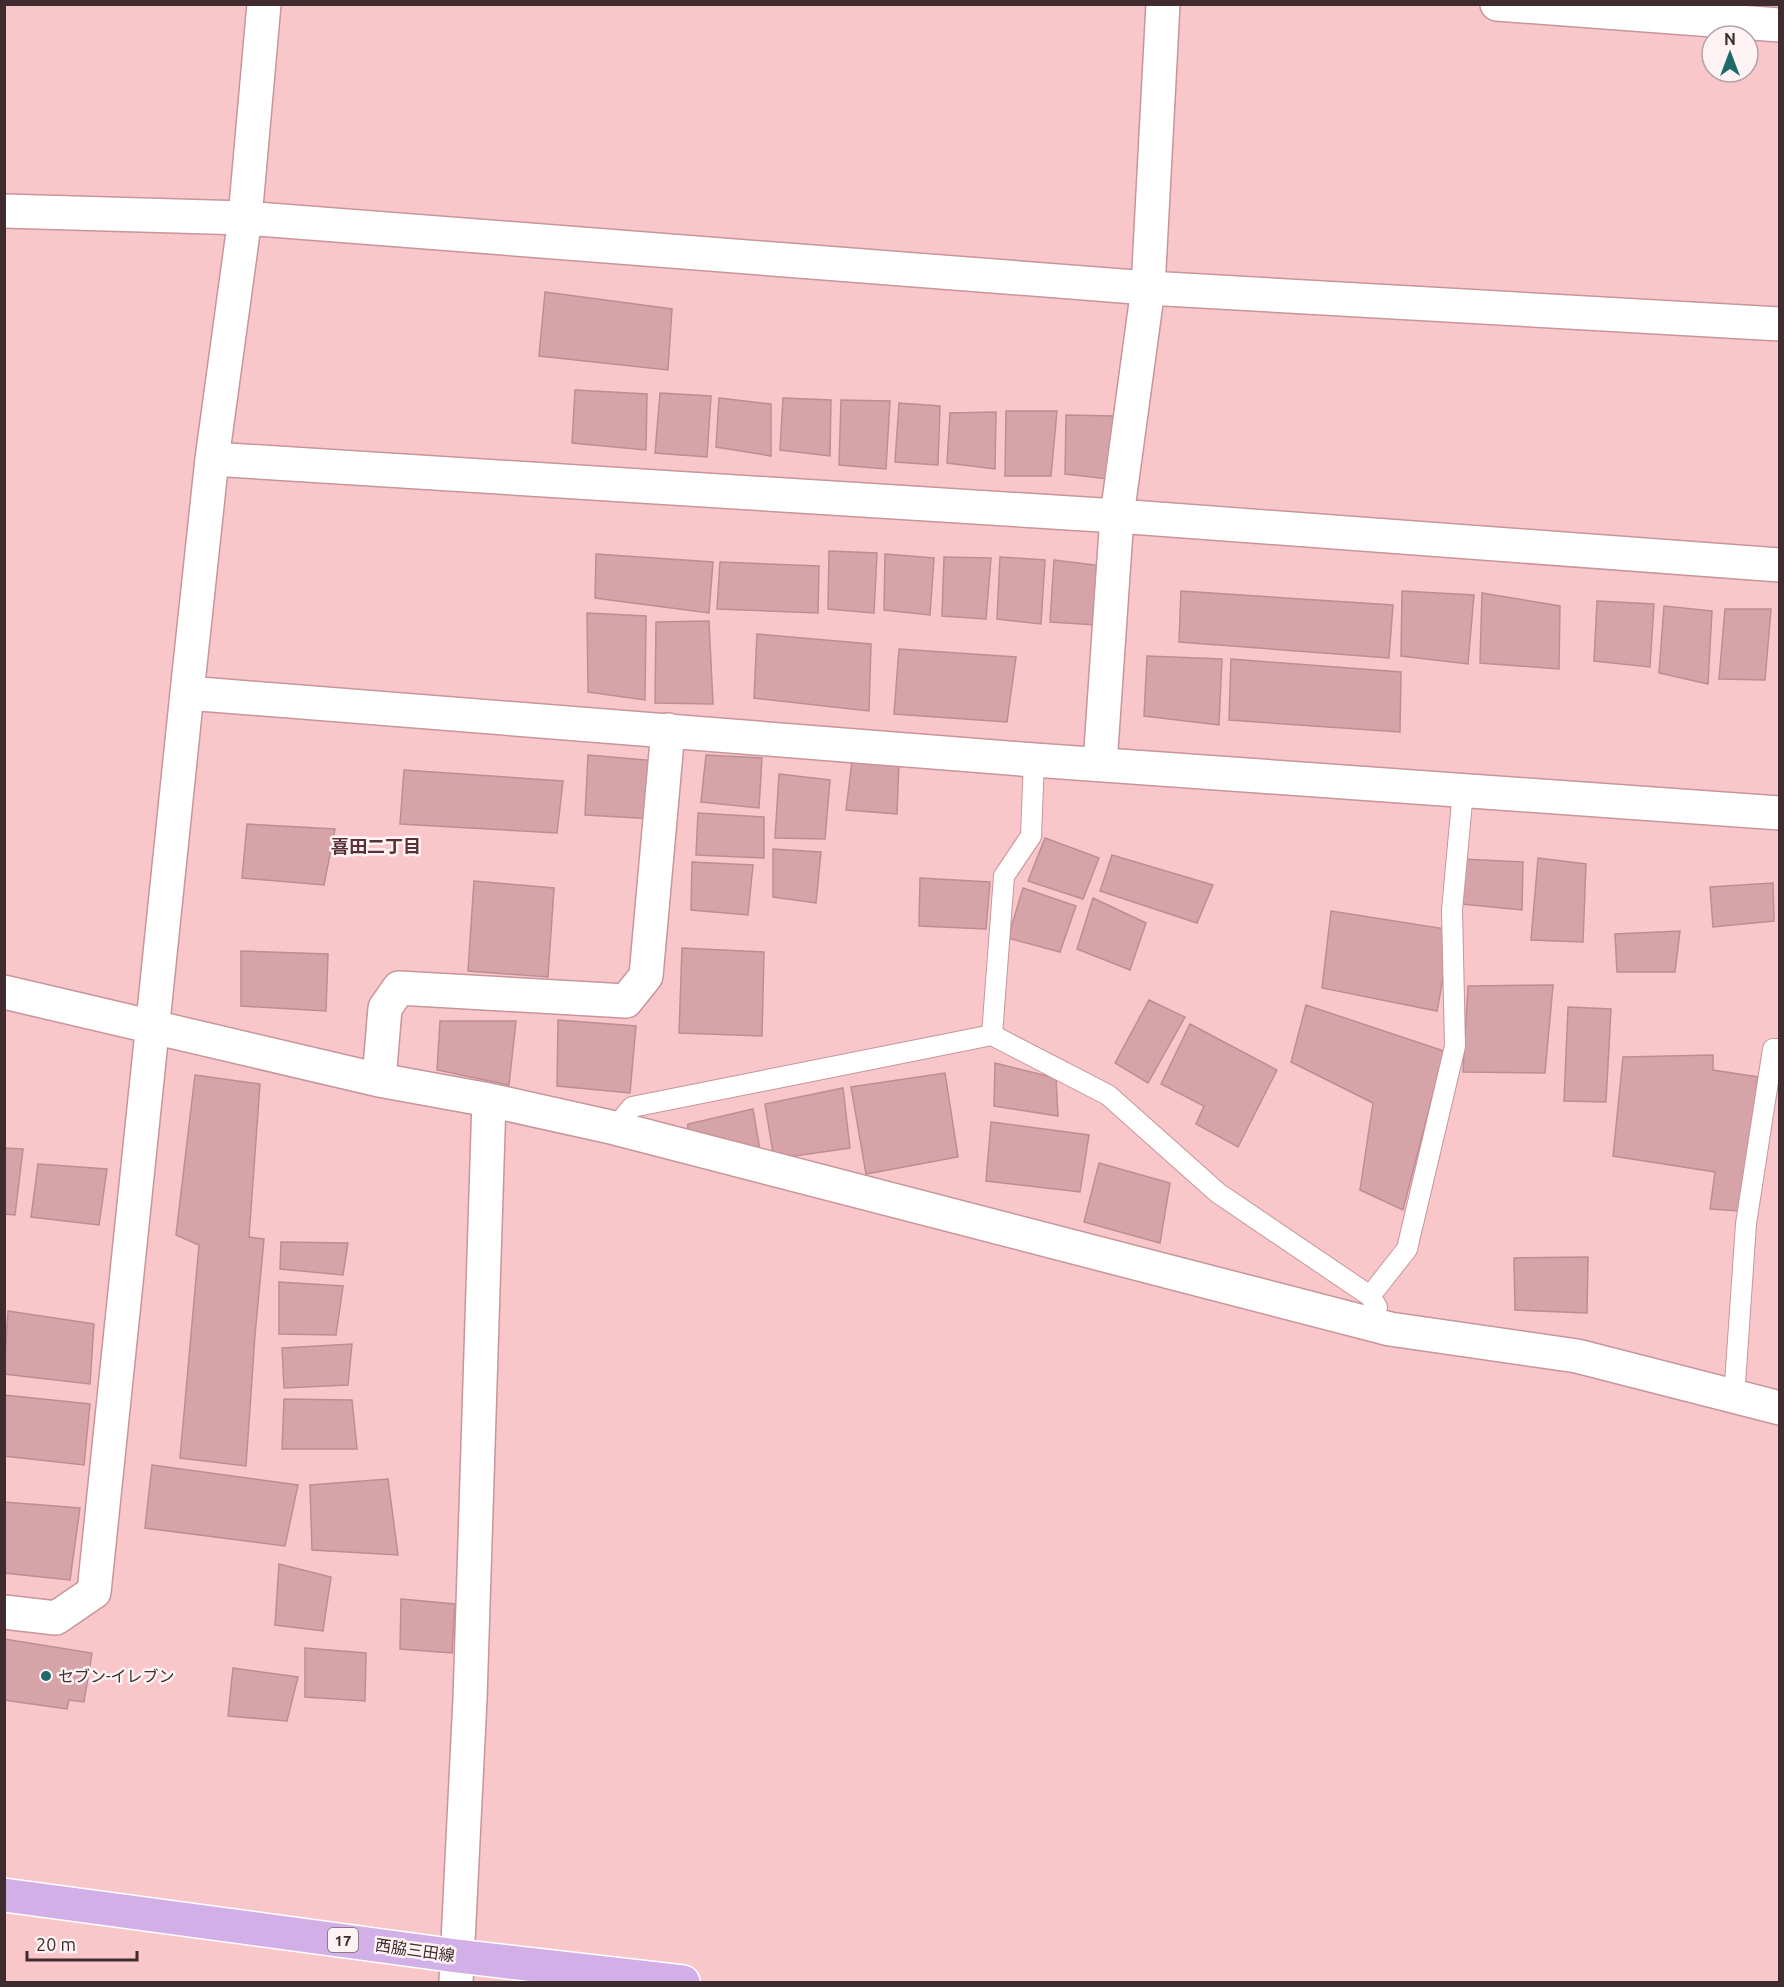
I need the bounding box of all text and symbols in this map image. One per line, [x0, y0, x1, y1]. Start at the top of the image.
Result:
north arrow [1700, 24, 1760, 84]
text: N [1724, 30, 1736, 48]
district label: 喜田二丁目 [331, 836, 421, 856]
place label: セブン-イレブン [58, 1667, 175, 1685]
marker: セブン-イレブン [39, 1669, 53, 1683]
scale bar [27, 1924, 136, 1962]
road number: 17 [328, 1928, 358, 1952]
text: 20 m [36, 1934, 76, 1954]
street label: 西脇三田線 [374, 1936, 456, 1964]

